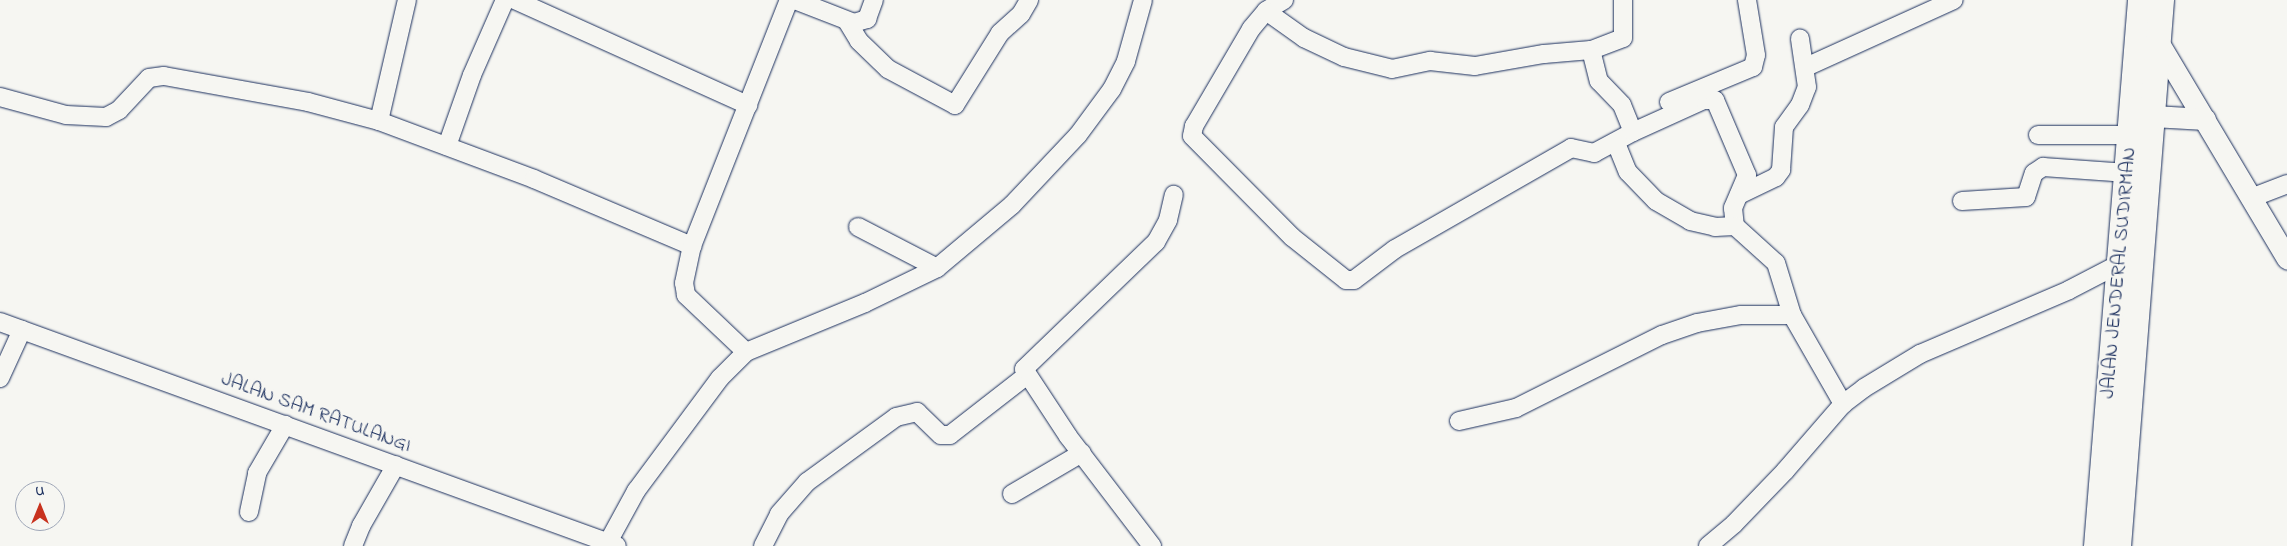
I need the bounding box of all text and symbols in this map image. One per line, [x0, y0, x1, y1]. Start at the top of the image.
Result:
street label: JALAN JENDERAL SUDIRMAN [2096, 146, 2142, 400]
street label: JALAN SAM RATULANGI [218, 367, 414, 459]
north arrow [15, 481, 65, 531]
text: U [36, 481, 44, 502]

